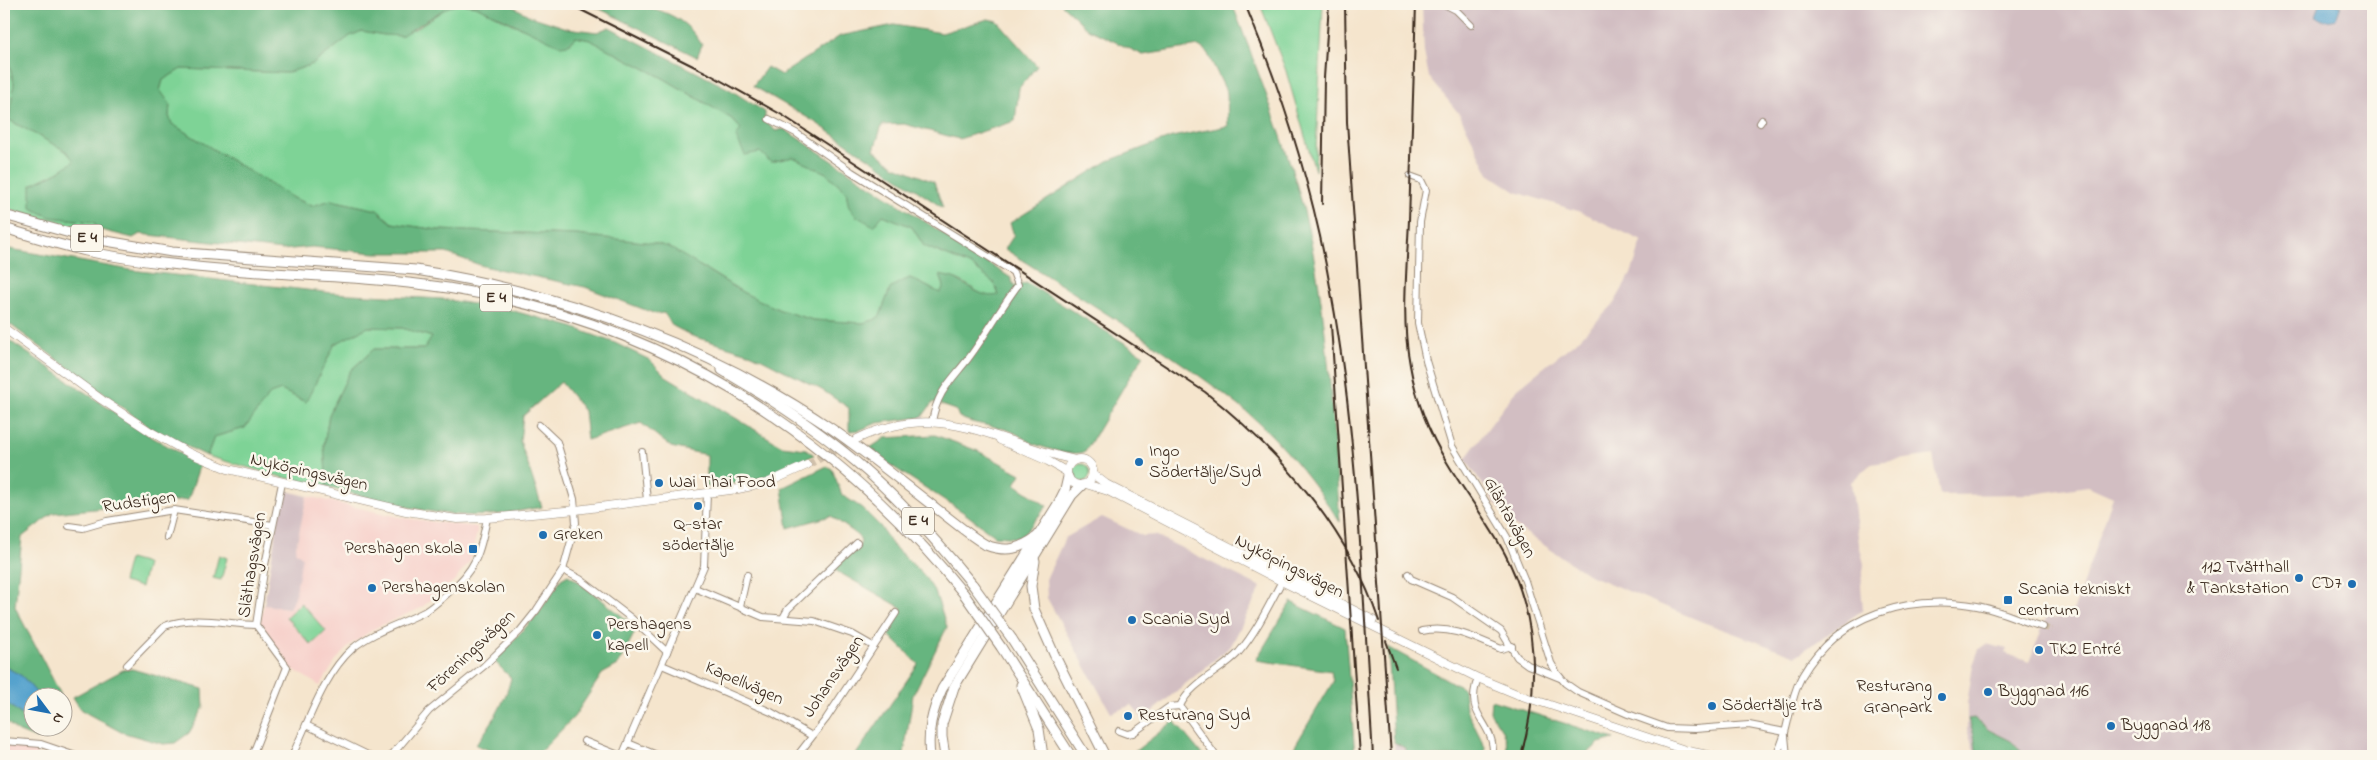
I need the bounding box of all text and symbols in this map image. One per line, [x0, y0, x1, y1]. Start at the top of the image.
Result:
road number: E 4 [71, 224, 103, 252]
road number: E 4 [480, 284, 512, 312]
place label: Ingo Södertälje/Syd [1149, 439, 1261, 486]
street label: Nyköpingsvägen [248, 447, 370, 500]
marker: Ingo Södertälje/Syd [1133, 456, 1145, 468]
place label: Wai Thai Food [669, 470, 776, 496]
street label: Gläntavägen [1475, 473, 1542, 564]
marker: Wai Thai Food [653, 477, 665, 489]
street label: Rudstigen [101, 485, 178, 522]
marker: Q-star södertälje [692, 500, 704, 512]
road number: E 4 [902, 508, 934, 534]
street label: Släthagsvägen [232, 510, 275, 620]
place label: Q-star södertälje [662, 512, 735, 559]
place label: Greken [553, 522, 603, 548]
street label: Nyköpingsvägen [1229, 528, 1348, 607]
marker: Greken [537, 529, 549, 541]
place label: Pershagen skola [344, 536, 463, 563]
marker: Pershagen skola [467, 543, 479, 555]
place label: 112 Tvätthall & Tankstation [2187, 555, 2289, 602]
place label: CD7 [2311, 571, 2343, 597]
marker: 112 Tvätthall & Tankstation [2293, 572, 2305, 584]
place label: Pershagenskolan [382, 575, 505, 602]
place label: Scania tekniskt centrum [2018, 577, 2131, 624]
marker: CD7 [2346, 578, 2358, 590]
marker: Pershagenskolan [366, 582, 378, 594]
marker: Scania tekniskt centrum [2002, 594, 2014, 606]
street label: Föreningsvägen [421, 604, 523, 701]
place label: Scania Syd [1142, 607, 1230, 633]
place label: Pershagens kapell [607, 612, 692, 659]
marker: Scania Syd [1126, 614, 1138, 626]
marker: Pershagens kapell [591, 629, 603, 641]
street label: Johansvägen [797, 630, 872, 724]
place label: TK2 Entré [2049, 637, 2122, 663]
marker: TK2 Entré [2033, 644, 2045, 656]
street label: Kapellvägen [700, 655, 788, 714]
place label: Resturang Granpark [1856, 674, 1932, 721]
place label: Byggnad 116 [1997, 679, 2089, 706]
marker: Byggnad 116 [1982, 686, 1994, 698]
north arrow [22, 688, 72, 738]
marker: Resturang Granpark [1936, 691, 1948, 703]
place label: Södertälje trä [1722, 693, 1822, 719]
marker: Södertälje trä [1706, 700, 1718, 712]
place label: Resturang Syd [1138, 703, 1250, 730]
text: N [46, 709, 69, 728]
marker: Resturang Syd [1122, 710, 1134, 722]
place label: Byggnad 118 [2120, 713, 2211, 740]
marker: Byggnad 118 [2105, 720, 2117, 732]

